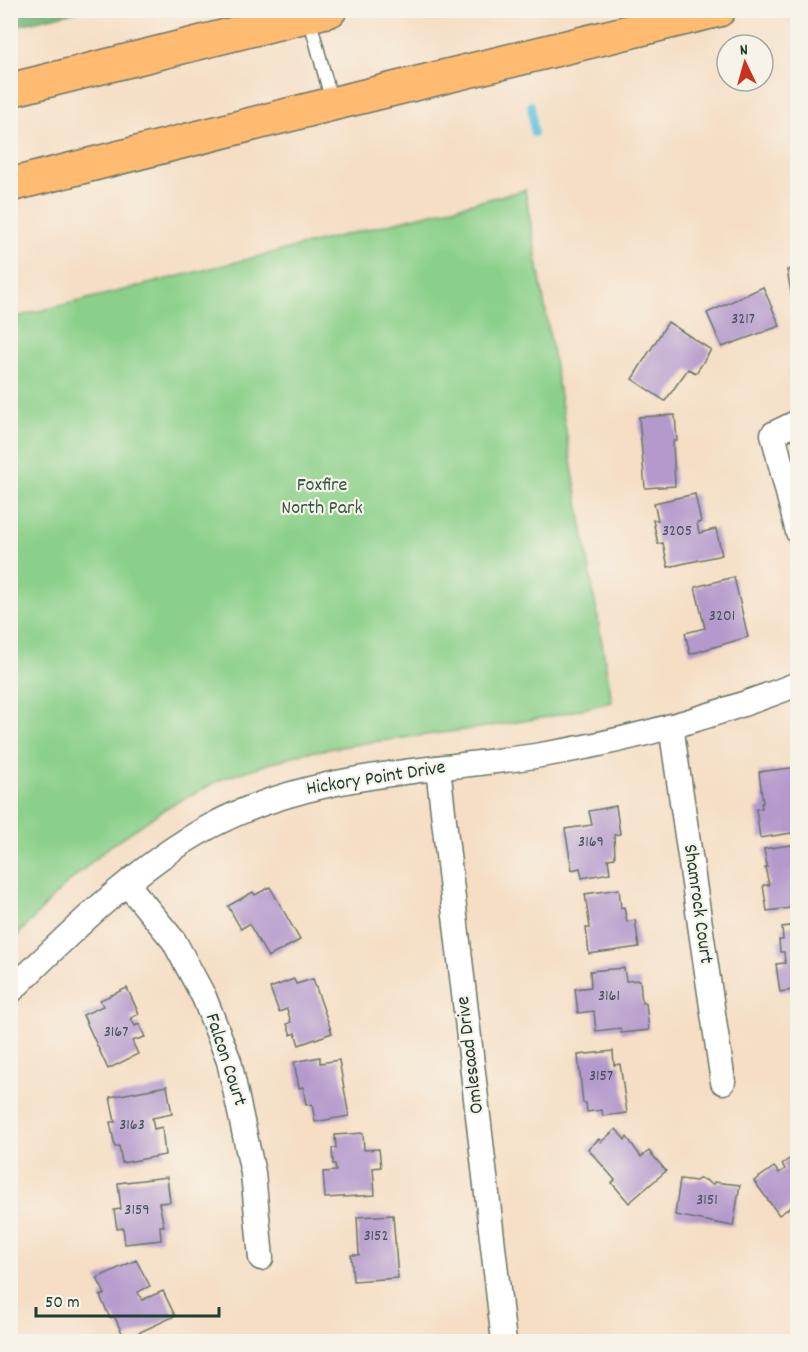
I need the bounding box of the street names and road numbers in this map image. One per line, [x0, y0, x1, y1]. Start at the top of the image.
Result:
street label: Hickory Point Drive [304, 754, 448, 804]
street label: Shamrock Court [675, 842, 719, 966]
street label: Omlesaad Drive [450, 994, 492, 1115]
street label: Falcon Court [197, 1010, 253, 1110]

